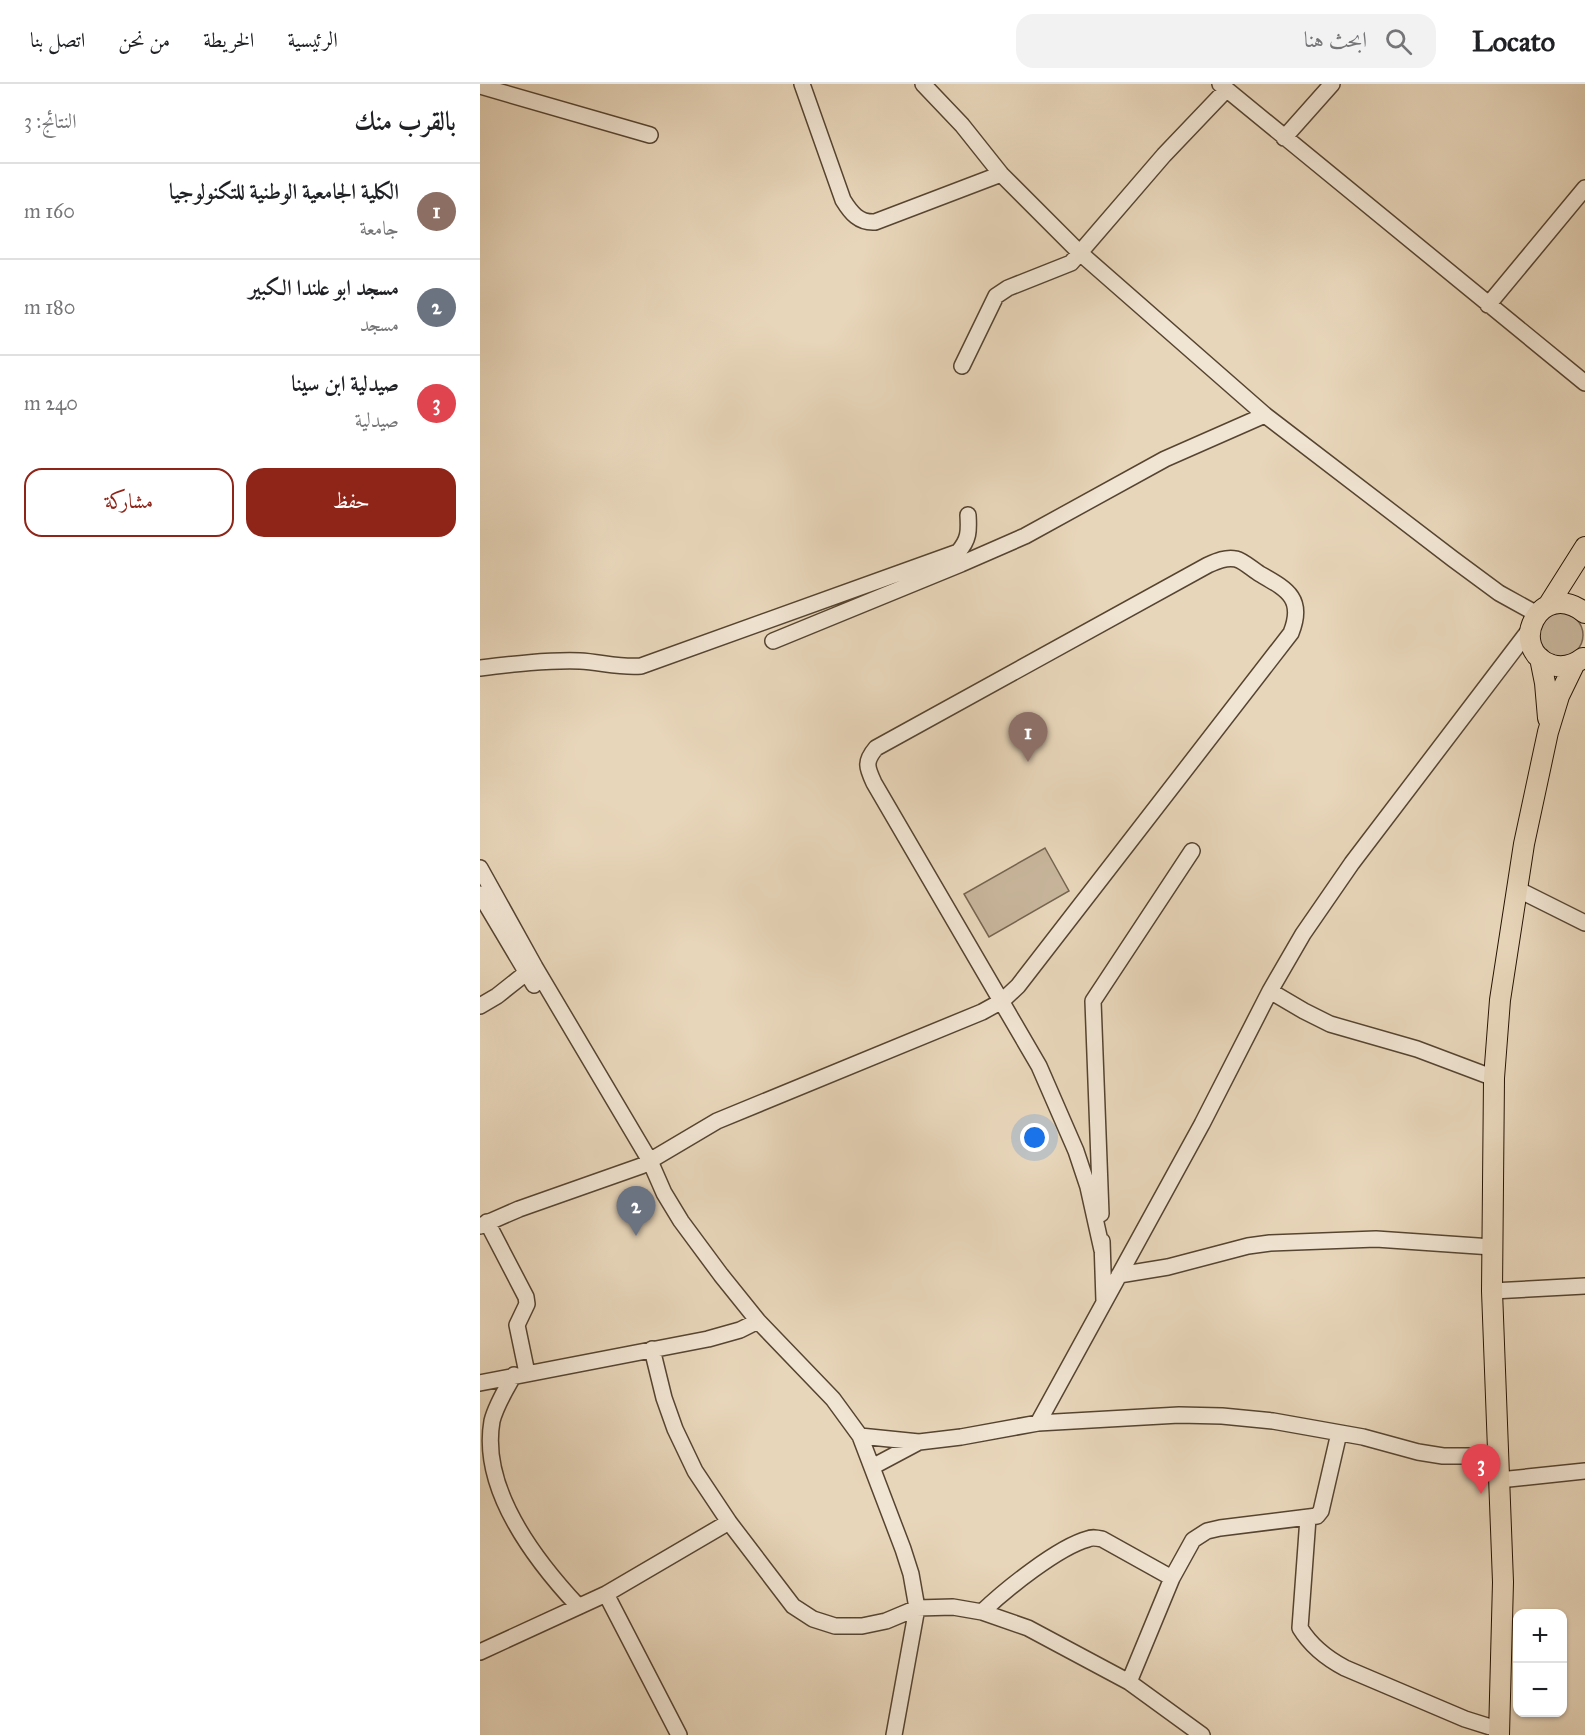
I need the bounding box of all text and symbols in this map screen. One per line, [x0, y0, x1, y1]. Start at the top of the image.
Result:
search box [1016, 14, 1436, 68]
text: Locato [1472, 24, 1555, 59]
icon: search [1382, 25, 1415, 58]
text: ابحث هنا [1304, 26, 1367, 53]
text: اتصل بنا [30, 27, 85, 53]
text: من نحن [118, 27, 170, 53]
text: الخريطة [203, 27, 254, 53]
text: الرئيسية [287, 27, 338, 53]
text: بالقرب منك [354, 105, 456, 137]
text: النتائج: 3 [24, 109, 76, 133]
text: الكلية الجامعية الوطنية للتكنولوجيا [169, 178, 399, 205]
text: 160 m [24, 199, 75, 223]
text: 1 [433, 199, 440, 223]
text: جامعة [360, 216, 399, 240]
text: مسجد ابو علندا الكبير [249, 274, 399, 301]
text: 180 m [24, 295, 75, 319]
text: 2 [432, 295, 441, 319]
text: مسجد [360, 312, 399, 336]
text: صيدلية ابن سينا [291, 370, 399, 397]
text: 240 m [24, 391, 78, 415]
text: 3 [433, 391, 441, 415]
text: صيدلية [355, 408, 399, 432]
button: مشاركة [24, 468, 234, 537]
button: حفظ [246, 468, 456, 537]
pin: 1 [1008, 712, 1048, 762]
your location [1020, 1123, 1049, 1152]
pin: 2 [616, 1186, 656, 1236]
pin: 3 [1462, 1444, 1500, 1494]
map controls [1513, 1609, 1567, 1717]
button: + [1513, 1609, 1567, 1663]
button: − [1513, 1663, 1567, 1717]

